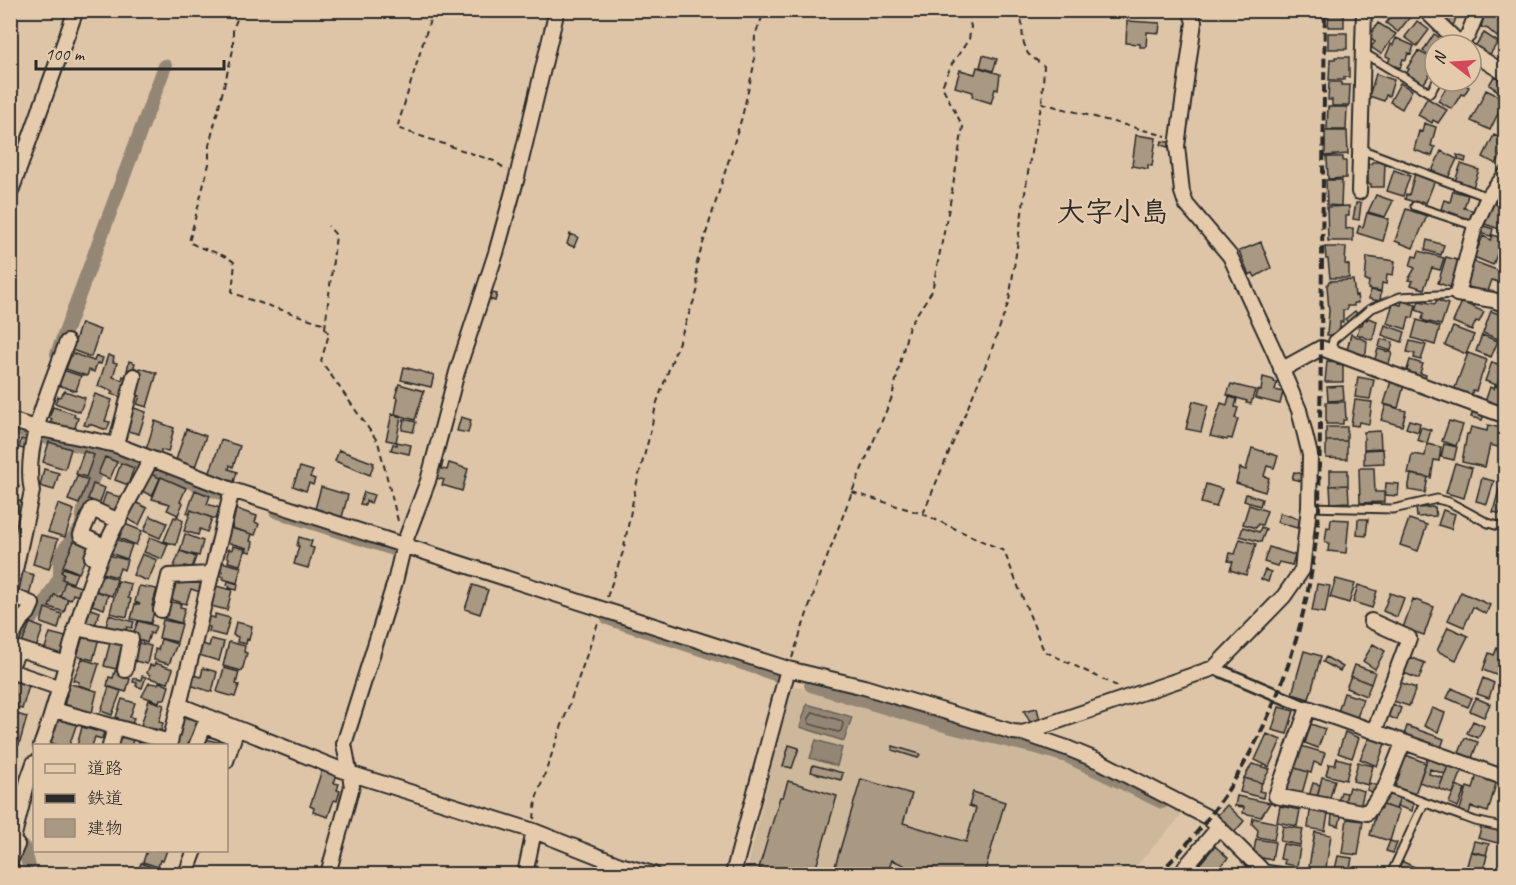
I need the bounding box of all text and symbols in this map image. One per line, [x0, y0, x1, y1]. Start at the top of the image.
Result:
scale bar [36, 33, 224, 71]
north arrow [1423, 33, 1483, 93]
text: 100 m [45, 43, 86, 65]
text: N [1429, 48, 1452, 67]
district label: 大字小島 [1057, 194, 1169, 229]
legend [33, 744, 228, 852]
text: 道路 [87, 757, 123, 779]
text: 鉄道 [87, 787, 123, 809]
text: 建物 [87, 817, 123, 839]

